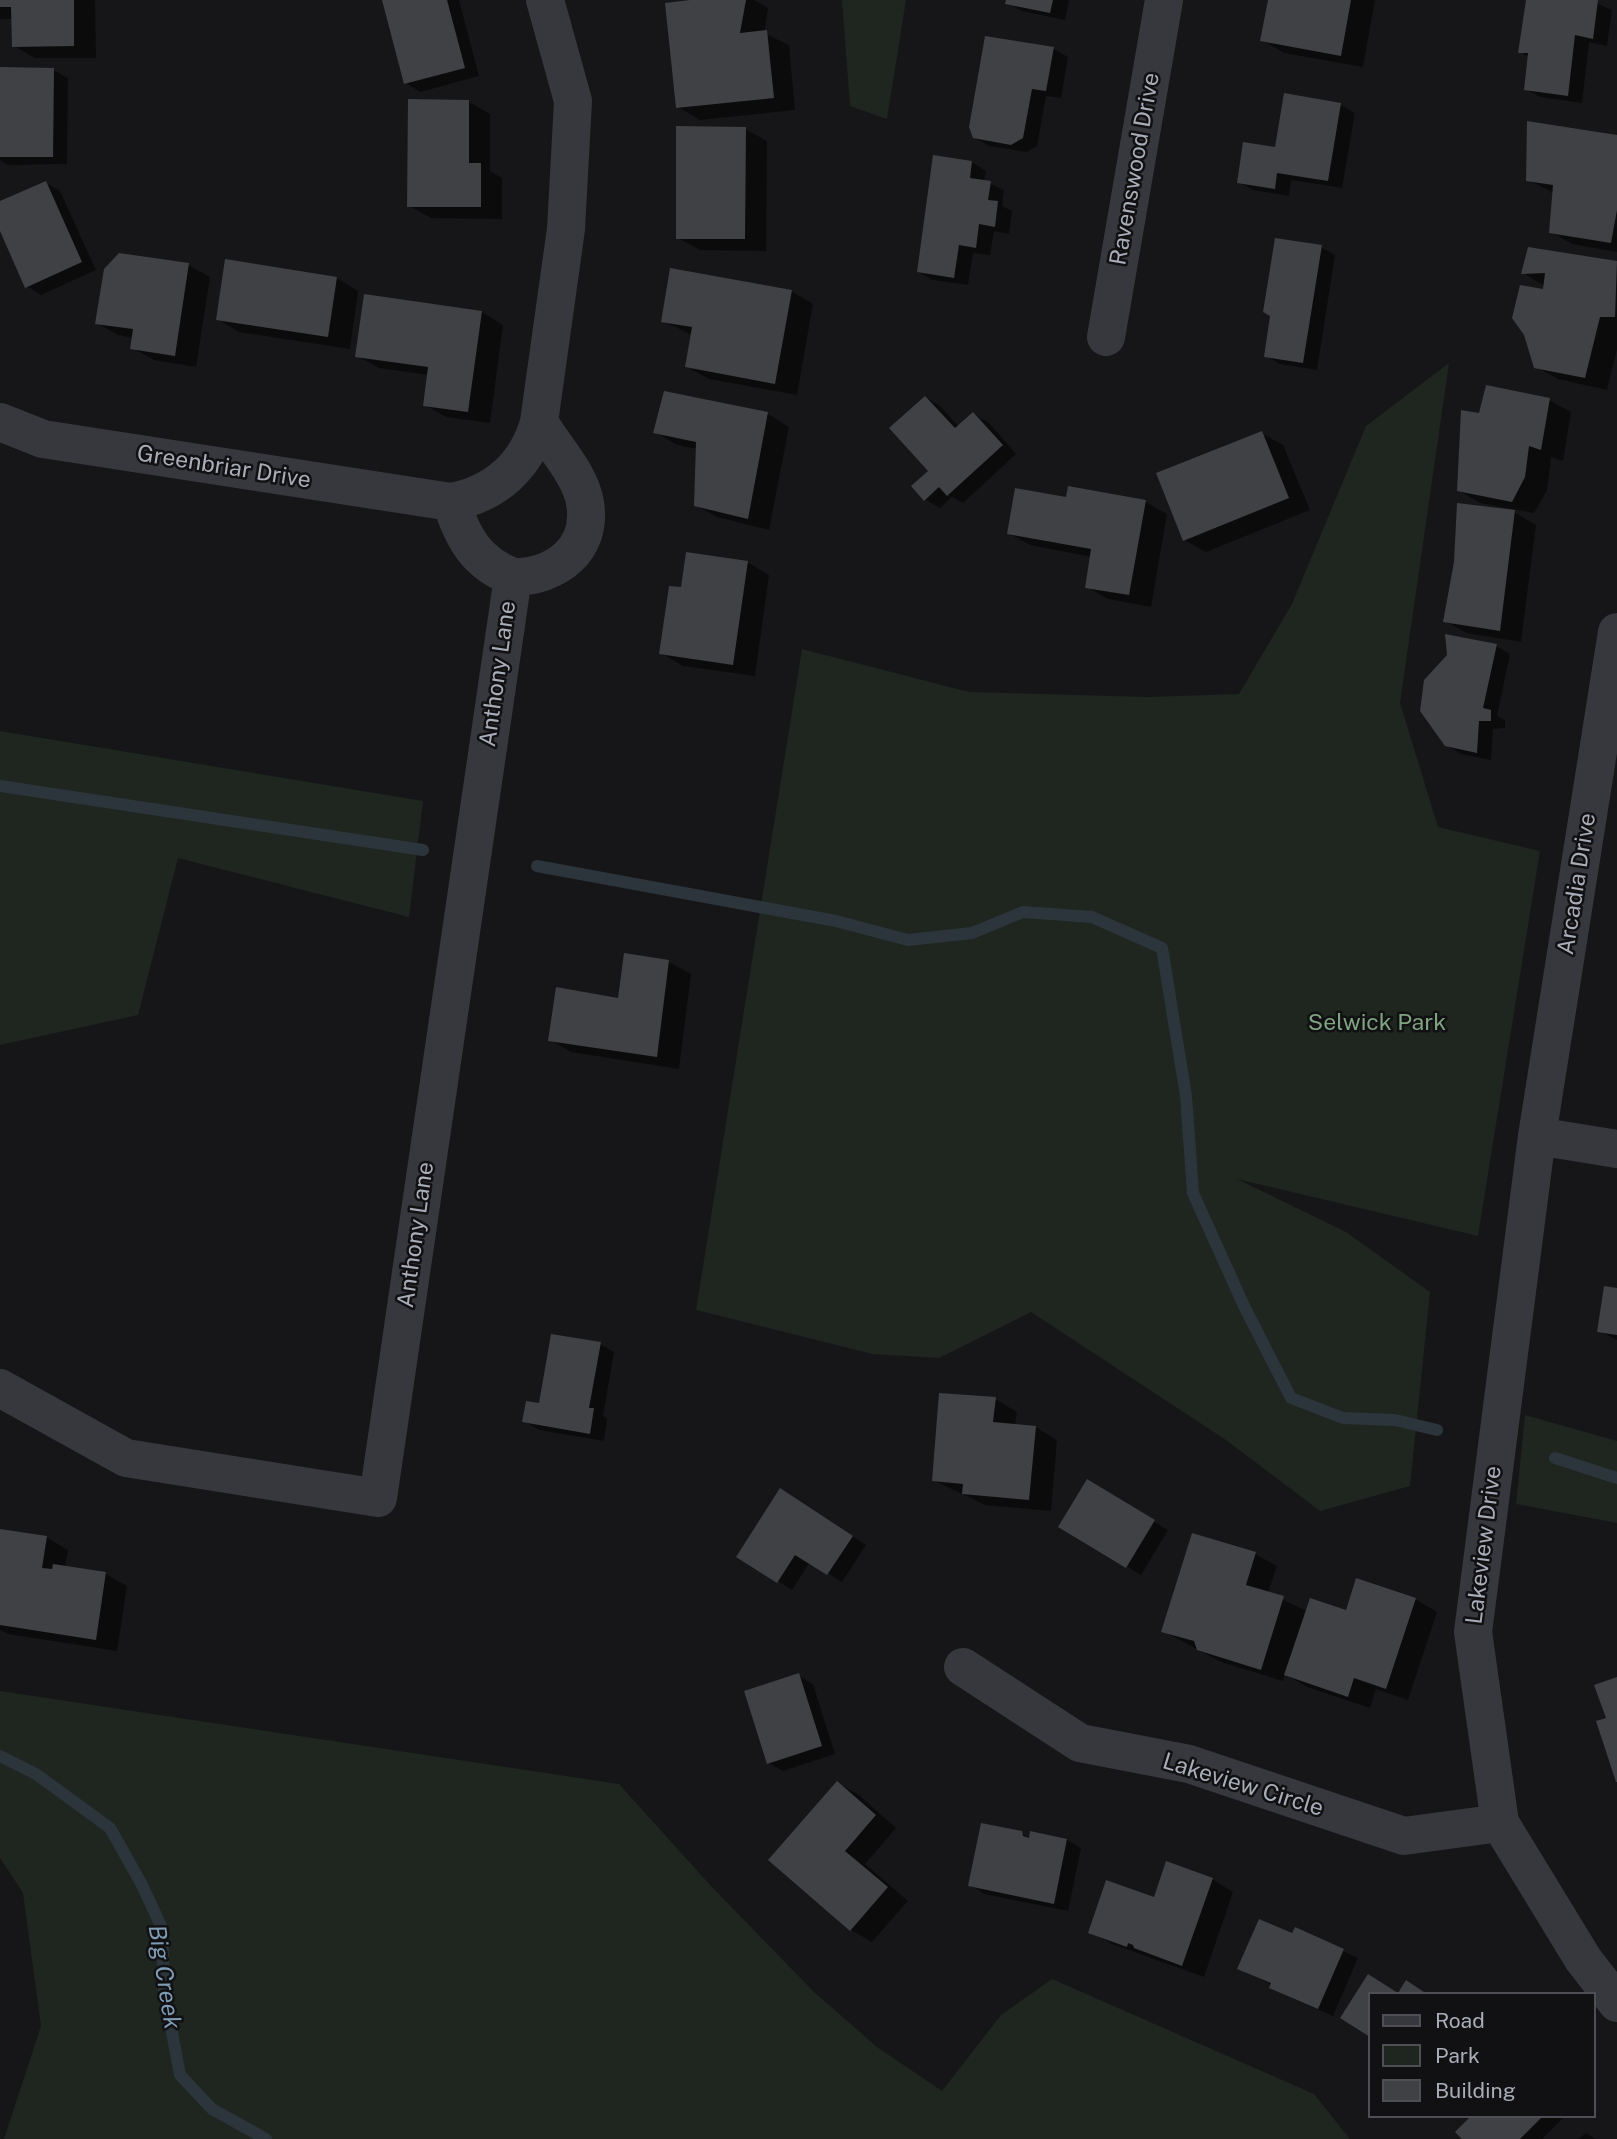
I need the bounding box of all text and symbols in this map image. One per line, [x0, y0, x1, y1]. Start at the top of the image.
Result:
street label: Ravenswood Drive [1104, 71, 1166, 267]
street label: Greenbriar Drive [135, 440, 313, 494]
street label: Anthony Lane [474, 599, 522, 749]
street label: Arcadia Drive [1552, 811, 1602, 957]
park label: Selwick Park [1308, 1009, 1446, 1037]
street label: Anthony Lane [392, 1160, 440, 1310]
street label: Lakeview Drive [1461, 1464, 1507, 1626]
street label: Lakeview Circle [1159, 1747, 1327, 1823]
water label: Big Creek [142, 1923, 186, 2031]
legend [1368, 1992, 1596, 2118]
text: Road [1435, 2008, 1485, 2033]
text: Park [1435, 2043, 1480, 2068]
text: Building [1435, 2078, 1516, 2103]

